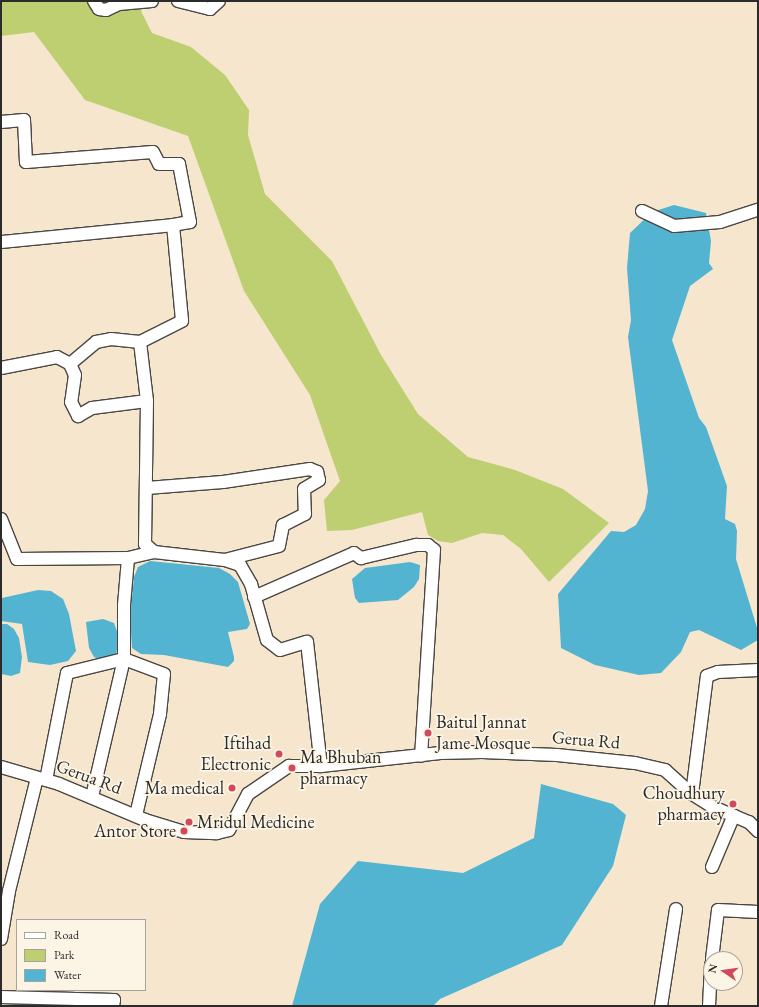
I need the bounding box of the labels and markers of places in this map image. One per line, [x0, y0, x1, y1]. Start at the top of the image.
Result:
place label: Baitul Jannat Jame Mosque [436, 712, 530, 754]
marker: Baitul Jannat Jame Mosque [423, 728, 433, 738]
place label: Iftihad Electronic [201, 733, 271, 776]
place label: Ma Bhuban pharmacy [300, 747, 382, 790]
marker: Iftihad Electronic [274, 749, 284, 759]
marker: Ma Bhuban pharmacy [287, 763, 297, 773]
place label: Ma medical [144, 777, 224, 799]
marker: Ma medical [227, 783, 237, 793]
place label: Choudhury pharmacy [643, 783, 725, 826]
marker: Choudhury pharmacy [728, 799, 738, 809]
place label: Mridul Medicine [197, 811, 315, 833]
marker: Mridul Medicine [184, 817, 194, 827]
place label: Antor Store [94, 820, 176, 842]
marker: Antor Store [179, 826, 189, 836]

